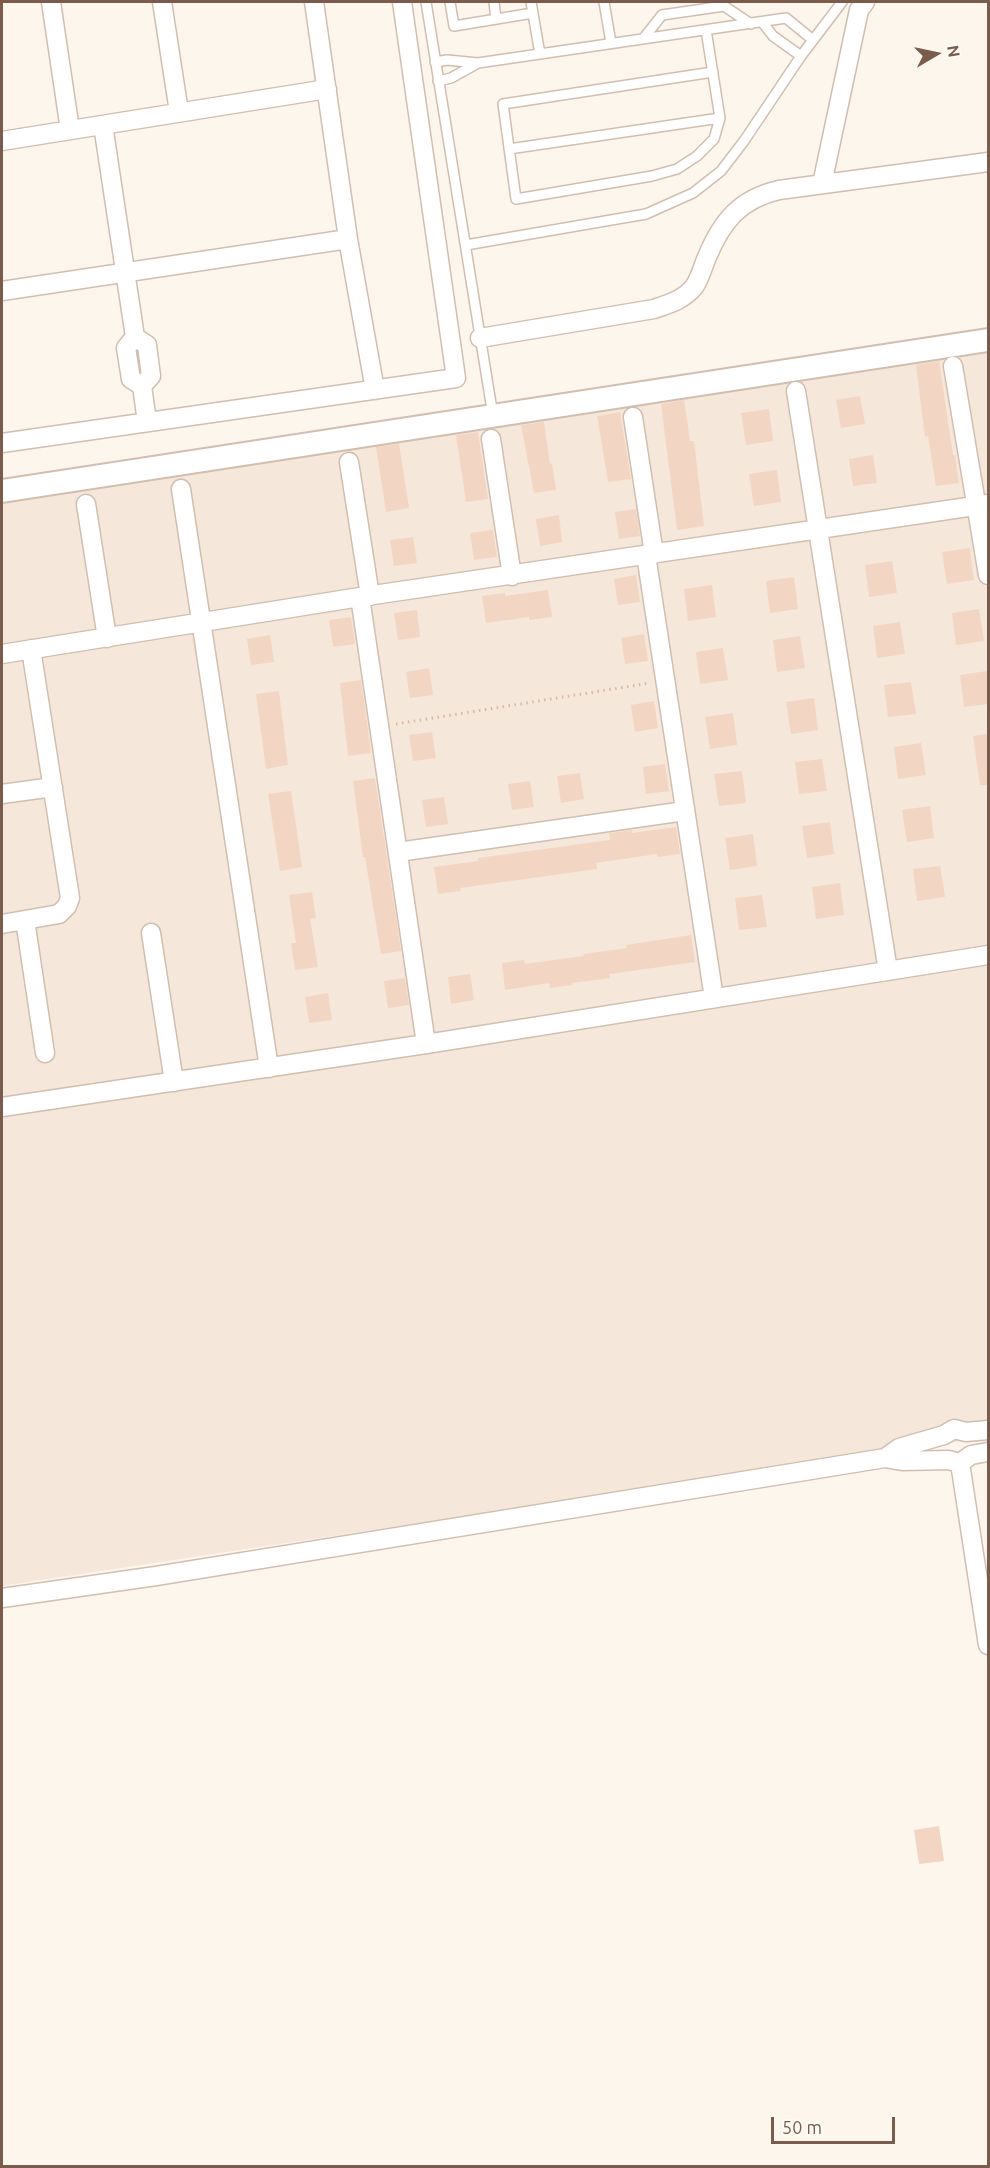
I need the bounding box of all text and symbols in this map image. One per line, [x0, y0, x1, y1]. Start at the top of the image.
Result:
north arrow [906, 24, 966, 84]
text: N [944, 44, 964, 58]
scale bar [774, 2105, 898, 2143]
text: 50 m [782, 2117, 822, 2137]

